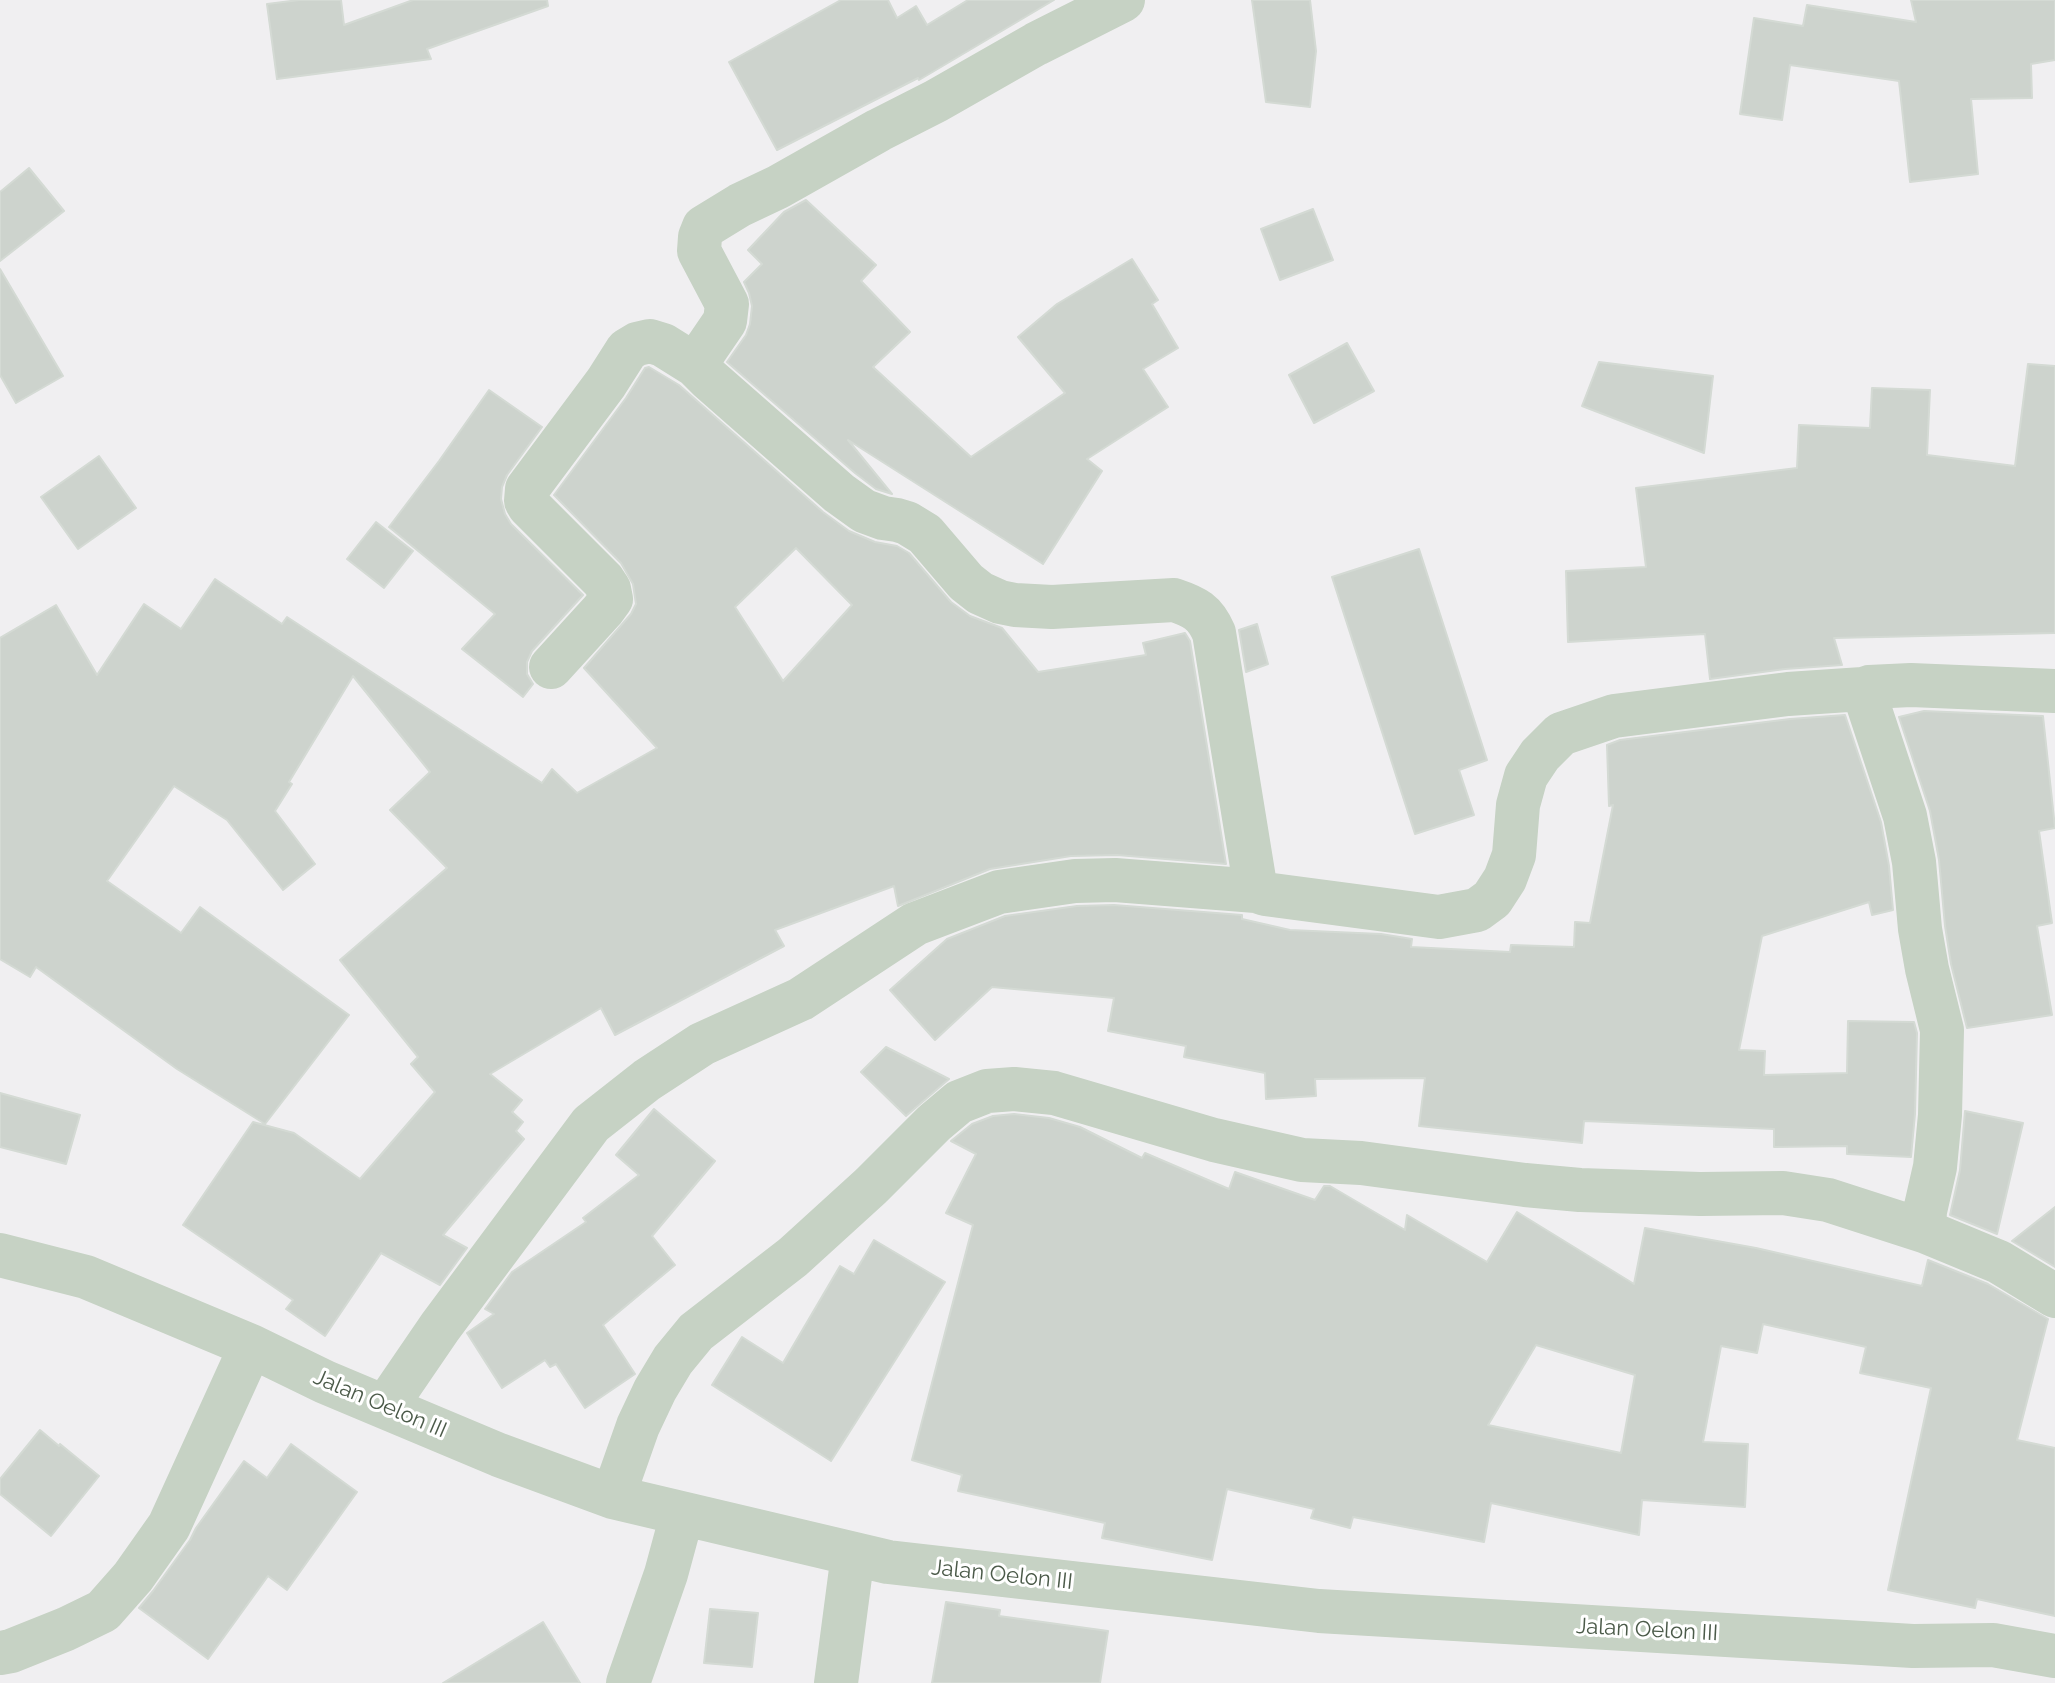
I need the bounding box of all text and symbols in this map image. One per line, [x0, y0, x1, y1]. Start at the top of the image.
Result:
street label: Jalan Oelon III [309, 1364, 451, 1444]
street label: Jalan Oelon III [930, 1554, 1074, 1596]
street label: Jalan Oelon III [1575, 1613, 1719, 1647]

